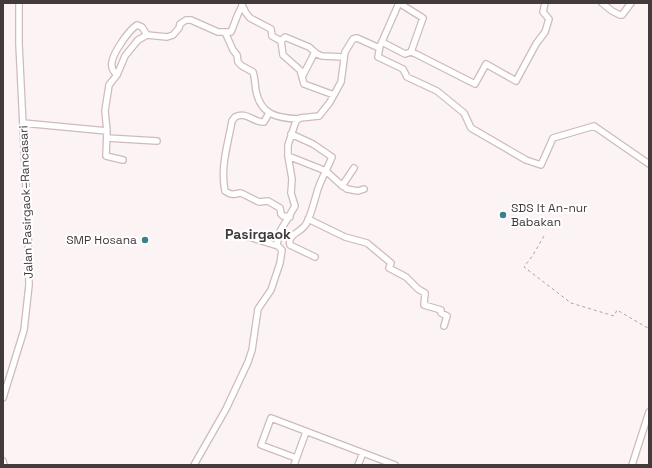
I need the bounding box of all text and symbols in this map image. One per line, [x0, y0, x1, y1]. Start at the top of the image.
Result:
street label: Jalan Pasirgaok–Rancasari [15, 125, 37, 279]
place label: SDS It An-nur Babakan [511, 200, 588, 230]
marker: SDS It An-nur Babakan [498, 210, 508, 220]
district label: Pasirgaok [225, 225, 291, 243]
place label: SMP Hosana [66, 232, 137, 248]
marker: SMP Hosana [140, 235, 150, 245]

